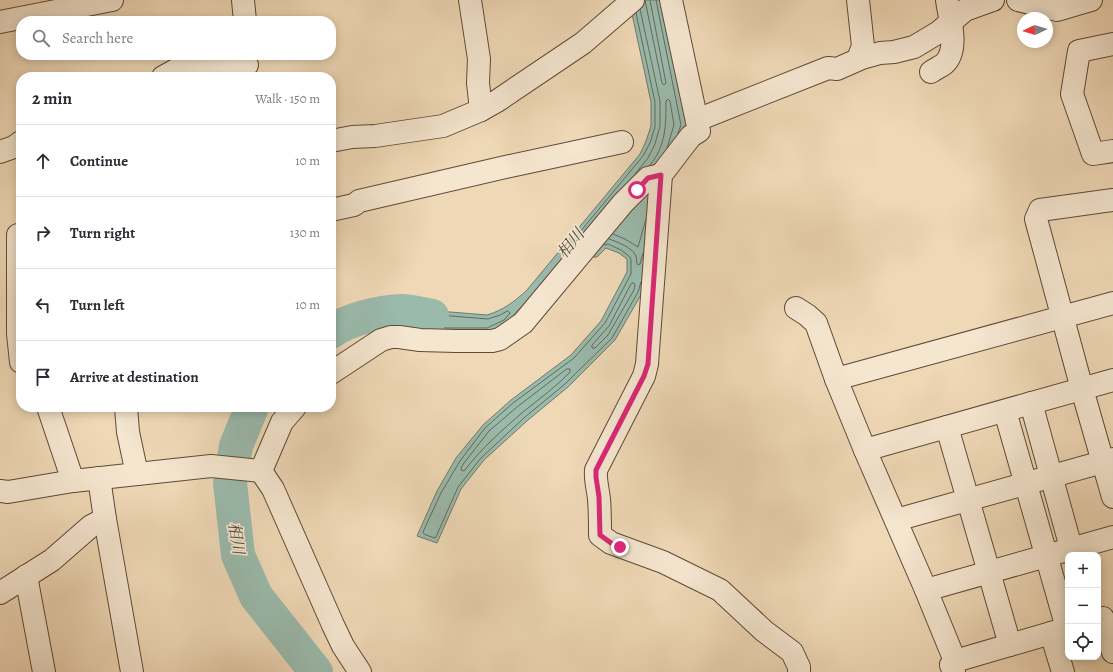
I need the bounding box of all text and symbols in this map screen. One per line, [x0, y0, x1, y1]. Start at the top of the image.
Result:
north arrow [1017, 12, 1053, 48]
search box [16, 16, 336, 60]
icon: search [30, 27, 52, 49]
text: Search here [62, 28, 133, 48]
text: 2 min [32, 87, 72, 110]
text: Walk · 150 m [255, 90, 320, 107]
icon: ahead [32, 150, 54, 172]
text: Continue [70, 151, 128, 171]
text: 10 m [295, 152, 320, 169]
route start [628, 181, 646, 199]
icon: right [32, 222, 54, 244]
text: Turn right [70, 223, 135, 243]
water label: 相川 [552, 223, 591, 263]
text: 130 m [290, 224, 320, 241]
icon: left [32, 294, 54, 316]
text: Turn left [70, 295, 125, 315]
text: 10 m [295, 296, 320, 313]
icon: arrive [32, 366, 54, 388]
text: Arrive at destination [70, 367, 199, 387]
water label: 相川 [223, 521, 250, 558]
route end [611, 538, 629, 556]
map controls [1065, 552, 1101, 660]
button: + [1065, 552, 1101, 588]
button: − [1065, 588, 1101, 624]
button: locate [1065, 624, 1101, 660]

